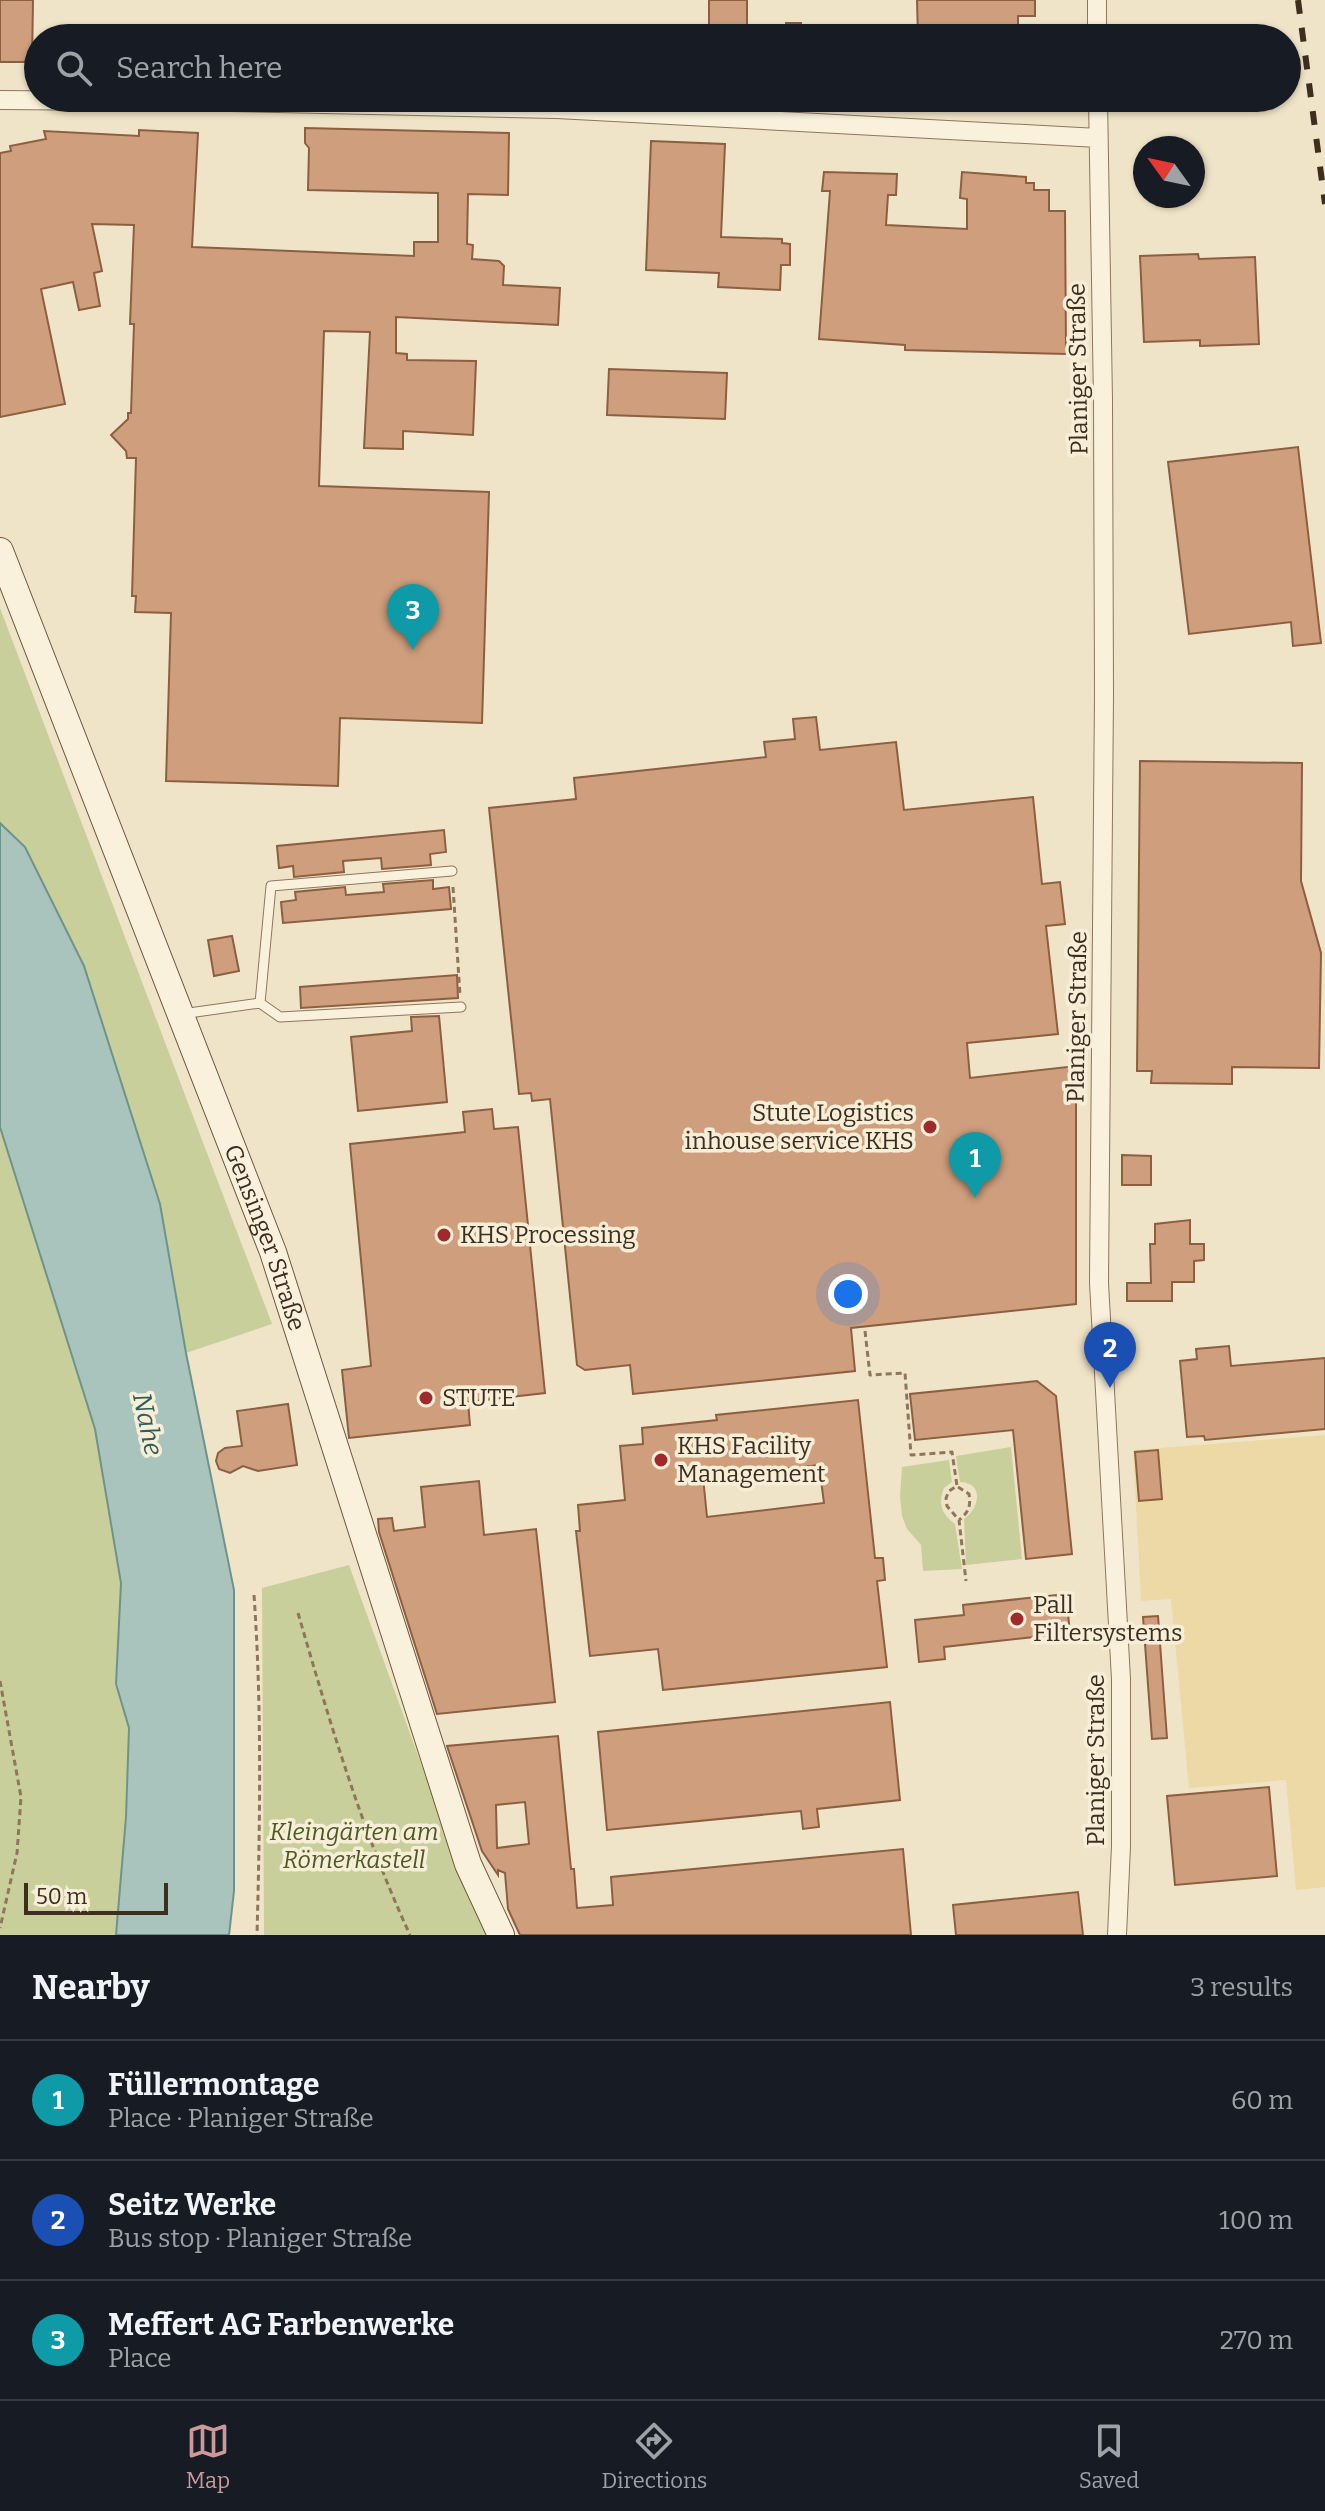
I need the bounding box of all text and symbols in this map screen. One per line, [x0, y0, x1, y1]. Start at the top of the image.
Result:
search box [24, 24, 1301, 112]
icon: search [52, 46, 96, 90]
text: Search here [116, 50, 283, 86]
north arrow [1133, 136, 1205, 208]
street label: Planiger Straße [1063, 283, 1093, 455]
pin: 3 [387, 584, 439, 650]
street label: Planiger Straße [1062, 931, 1092, 1103]
place label: Stute Logistics inhouse service KHS [685, 1099, 914, 1155]
marker: Stute Logistics inhouse service KHS [921, 1118, 939, 1136]
pin: 1 [949, 1132, 1001, 1198]
street label: Gensinger Straße [219, 1141, 311, 1334]
place label: KHS Processing [460, 1221, 636, 1249]
marker: KHS Processing [435, 1226, 453, 1244]
your location [828, 1274, 868, 1314]
pin: 2 [1084, 1322, 1136, 1388]
place label: STUTE [442, 1384, 516, 1412]
marker: STUTE [417, 1389, 435, 1407]
water label: Nahe [126, 1390, 169, 1458]
place label: KHS Facility Management [677, 1432, 826, 1488]
marker: KHS Facility Management [652, 1451, 670, 1469]
place label: Pall Filtersystems [1033, 1591, 1182, 1647]
marker: Pall Filtersystems [1008, 1610, 1026, 1628]
street label: Planiger Straße [1082, 1674, 1110, 1846]
park label: Kleingärten am Römerkastell [269, 1818, 439, 1874]
scale bar [24, 1879, 168, 1915]
text: 50 m [36, 1883, 87, 1910]
text: Nearby [32, 1967, 150, 2008]
text: 3 results [1190, 1972, 1293, 2003]
text: Füllermontage [108, 2067, 319, 2103]
text: 1 [52, 2085, 64, 2116]
text: 60 m [1231, 2085, 1293, 2116]
text: Place · Planiger Straße [108, 2103, 374, 2134]
text: Seitz Werke [108, 2187, 276, 2223]
text: 2 [51, 2205, 65, 2236]
text: 100 m [1219, 2205, 1293, 2236]
text: Bus stop · Planiger Straße [108, 2223, 412, 2254]
text: Meffert AG Farbenwerke [108, 2307, 454, 2343]
text: 3 [51, 2325, 65, 2356]
text: 270 m [1220, 2325, 1293, 2356]
text: Place [108, 2343, 172, 2374]
tab: Map [186, 2419, 230, 2494]
tab: Directions [602, 2419, 707, 2494]
tab: Saved [1079, 2419, 1139, 2494]

